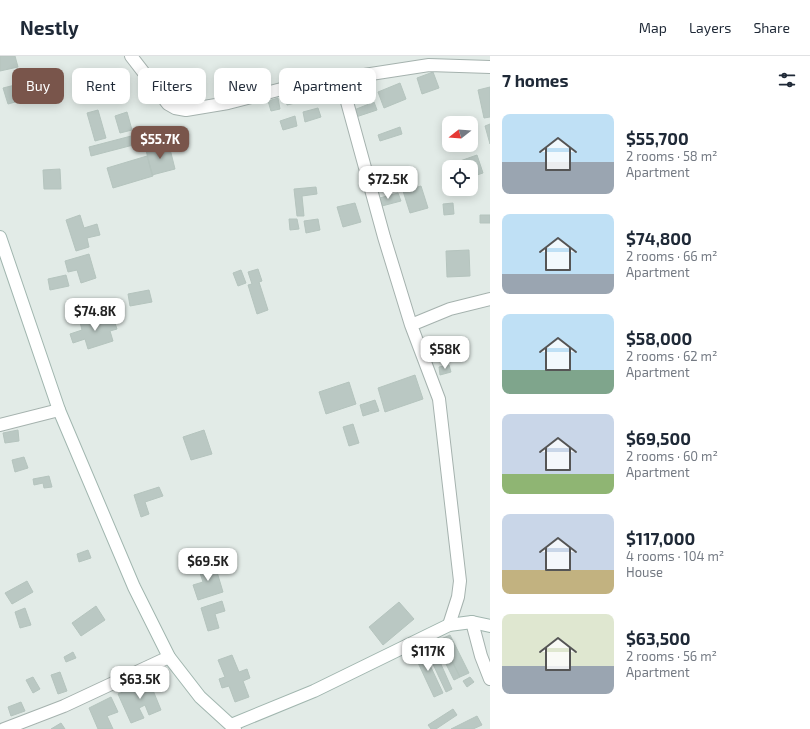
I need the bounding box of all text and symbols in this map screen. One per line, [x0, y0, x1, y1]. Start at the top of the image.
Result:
text: Nestly [20, 16, 79, 39]
text: Map [639, 19, 667, 36]
text: Layers [689, 19, 731, 36]
text: Share [753, 19, 790, 36]
chip: Buy [12, 68, 64, 104]
chip: Rent [72, 68, 130, 104]
chip: Filters [138, 68, 206, 104]
chip: New [214, 68, 271, 104]
chip: Apartment [279, 68, 376, 104]
icon: filters [776, 69, 798, 91]
text: 7 homes [502, 70, 569, 90]
north arrow [442, 116, 478, 152]
map controls [442, 116, 478, 196]
pin: $55.7K [127, 126, 193, 160]
text: $55,700 [626, 128, 689, 148]
icon: home [534, 130, 582, 178]
text: $55.7K [140, 131, 180, 147]
text: 2 rooms · 58 m² [626, 148, 717, 164]
button: locate [442, 160, 478, 196]
text: Apartment [626, 164, 690, 180]
pin: $72.5K [355, 166, 421, 200]
text: $72.5K [368, 171, 408, 187]
text: $74,800 [626, 228, 692, 248]
icon: home [534, 230, 582, 278]
text: 2 rooms · 66 m² [626, 248, 717, 264]
text: Apartment [626, 264, 690, 280]
pin: $74.8K [62, 298, 128, 332]
text: $74.8K [74, 303, 116, 319]
text: $58,000 [626, 328, 692, 348]
icon: home [534, 330, 582, 378]
pin: $58K [421, 336, 469, 370]
text: $58K [429, 341, 461, 357]
text: 2 rooms · 62 m² [626, 348, 717, 364]
text: Apartment [626, 364, 690, 380]
text: $69,500 [626, 428, 691, 448]
icon: home [534, 430, 582, 478]
text: 2 rooms · 60 m² [626, 448, 718, 464]
text: Apartment [626, 464, 690, 480]
text: $117,000 [626, 528, 695, 548]
icon: home [534, 530, 582, 578]
pin: $69.5K [175, 548, 241, 582]
text: 4 rooms · 104 m² [626, 548, 724, 564]
text: $69.5K [187, 553, 229, 569]
text: House [626, 564, 663, 580]
text: $63,500 [626, 628, 690, 648]
icon: home [534, 630, 582, 678]
pin: $117K [400, 638, 456, 672]
text: $117K [411, 643, 445, 659]
text: 2 rooms · 56 m² [626, 648, 717, 664]
text: Apartment [626, 664, 690, 680]
pin: $63.5K [107, 666, 173, 700]
text: $63.5K [119, 671, 161, 687]

